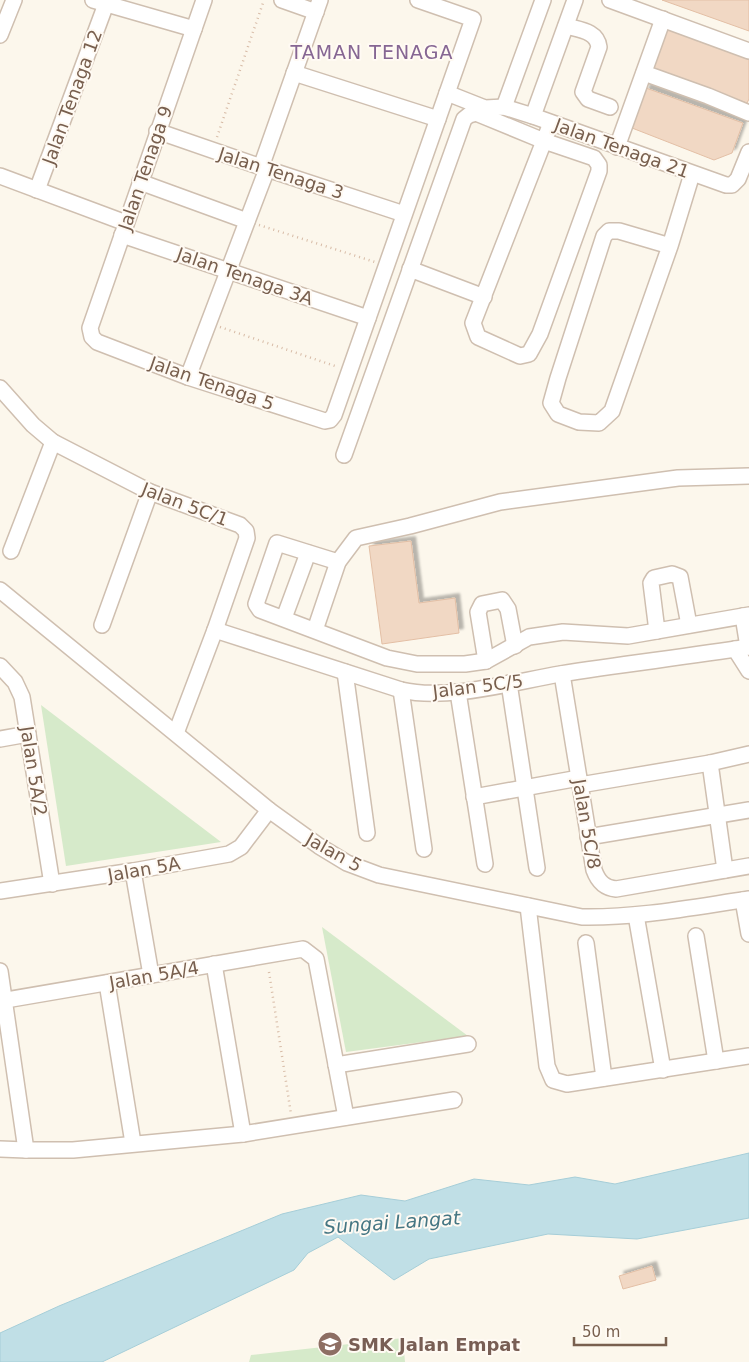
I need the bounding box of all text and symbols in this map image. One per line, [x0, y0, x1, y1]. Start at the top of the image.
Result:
street label: Jalan Tenaga 12 [38, 27, 106, 168]
district label: TAMAN TENAGA [290, 41, 453, 63]
street label: Jalan Tenaga 9 [113, 103, 176, 234]
street label: Jalan Tenaga 21 [551, 114, 692, 182]
street label: Jalan Tenaga 3 [215, 143, 346, 203]
street label: Jalan Tenaga 3A [173, 242, 317, 309]
street label: Jalan Tenaga 5 [146, 351, 277, 414]
street label: Jalan 5C/1 [138, 478, 231, 530]
street label: Jalan 5C/5 [431, 670, 524, 702]
street label: Jalan 5A/2 [16, 724, 51, 817]
street label: Jalan 5C/8 [569, 776, 605, 871]
street label: Jalan 5 [301, 828, 366, 876]
street label: Jalan 5A [105, 852, 183, 886]
street label: Jalan 5A/4 [106, 957, 201, 993]
water label: Sungai Langat [323, 1206, 462, 1238]
scale bar [574, 1314, 666, 1346]
text: 50 m [582, 1323, 620, 1341]
school or university icon: SMK Jalan Empat [317, 1331, 343, 1357]
place label: SMK Jalan Empat [348, 1334, 520, 1355]

